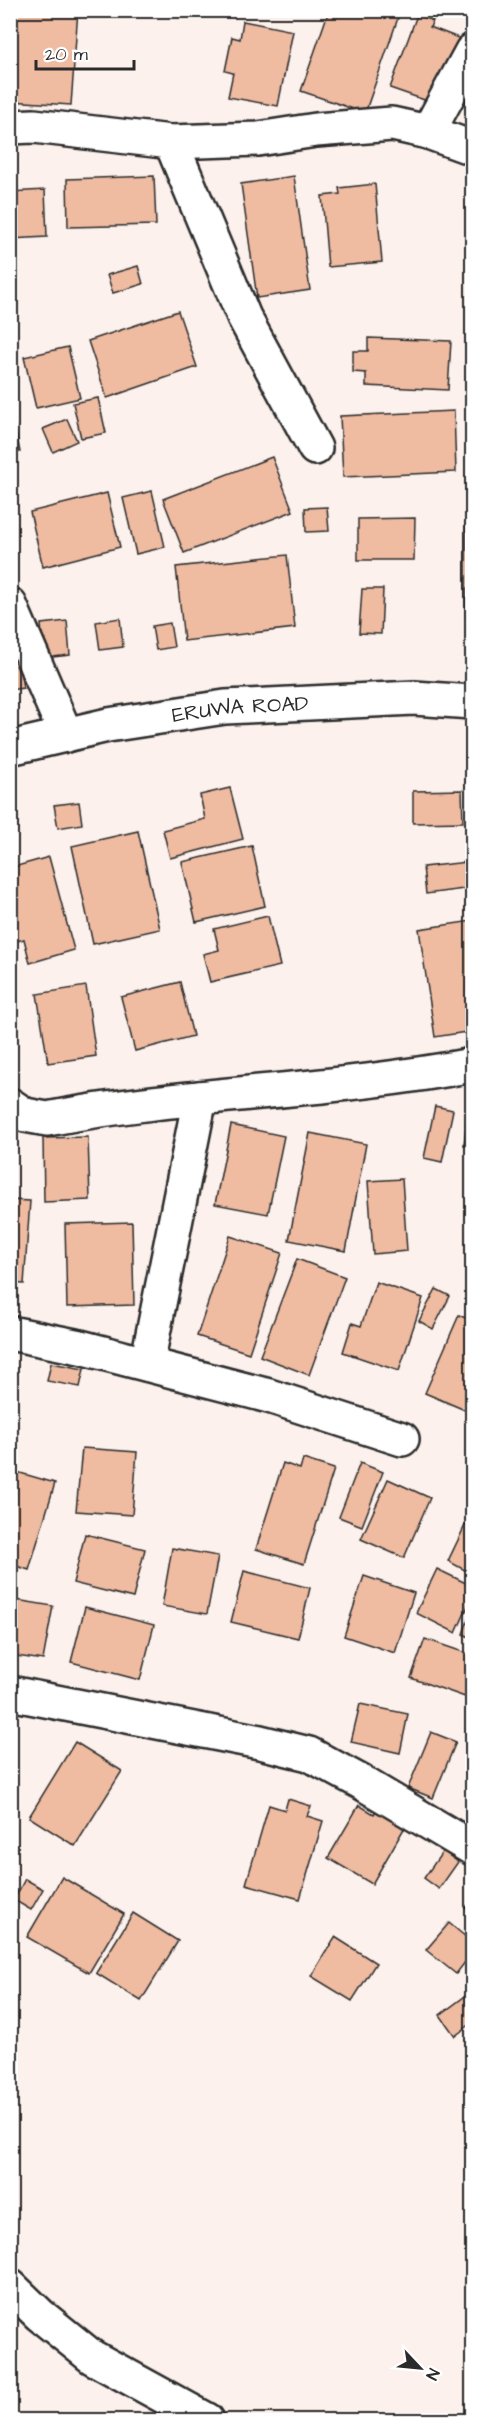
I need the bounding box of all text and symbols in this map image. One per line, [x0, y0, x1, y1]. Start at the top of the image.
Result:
scale bar [36, 33, 134, 71]
text: 20 m [45, 42, 88, 67]
street label: ERUWA ROAD [170, 689, 309, 730]
north arrow [390, 2338, 450, 2398]
text: N [420, 2365, 445, 2383]

